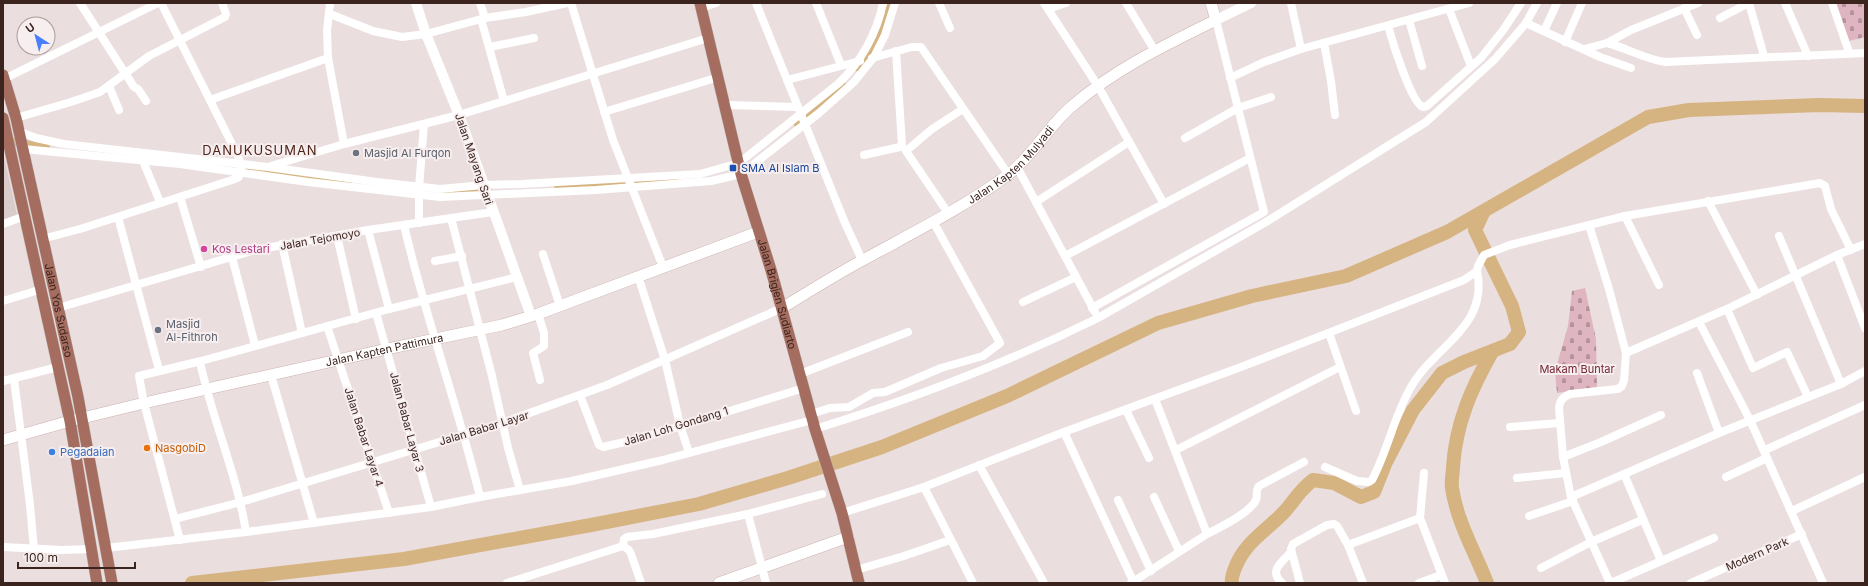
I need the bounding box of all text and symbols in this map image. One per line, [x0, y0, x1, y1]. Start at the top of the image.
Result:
north arrow [16, 16, 56, 56]
text: U [23, 20, 37, 36]
street label: Jalan Mayang Sari [452, 111, 496, 207]
street label: Jalan Kapten Mulyadi [965, 123, 1057, 207]
district label: DANUKUSUMAN [202, 142, 318, 158]
place label: Masjid Al Furqon [364, 146, 451, 160]
marker: Masjid Al Furqon [351, 148, 361, 158]
place label: SMA Al Islam B [741, 161, 820, 175]
marker: SMA Al Islam B [728, 163, 738, 173]
street label: Jalan Tejomoyo [279, 225, 362, 253]
street label: Jalan Brigjen Sudiarto [755, 237, 800, 351]
place label: Kos Lestari [212, 242, 270, 256]
marker: Kos Lestari [199, 244, 209, 254]
street label: Jalan Yos Sudarso [41, 262, 76, 359]
place label: Masjid Al-Fithroh [166, 317, 218, 344]
marker: Masjid Al-Fithroh [153, 325, 163, 335]
street label: Jalan Kapten Pattimura [324, 330, 445, 369]
park label: Makam Buntar [1539, 362, 1615, 376]
street label: Jalan Babar Layar 3 [387, 370, 427, 474]
street label: Jalan Babar Layar 4 [341, 386, 387, 488]
street label: Jalan Loh Gondang 1 [622, 403, 730, 449]
street label: Jalan Babar Layar [437, 408, 531, 448]
place label: NasgobiD [155, 441, 206, 455]
marker: NasgobiD [142, 443, 152, 453]
place label: Pegadaian [60, 445, 115, 459]
marker: Pegadaian [47, 447, 57, 457]
street label: Modern Park [1723, 534, 1791, 574]
scale bar [18, 544, 135, 570]
text: 100 m [24, 550, 58, 565]

